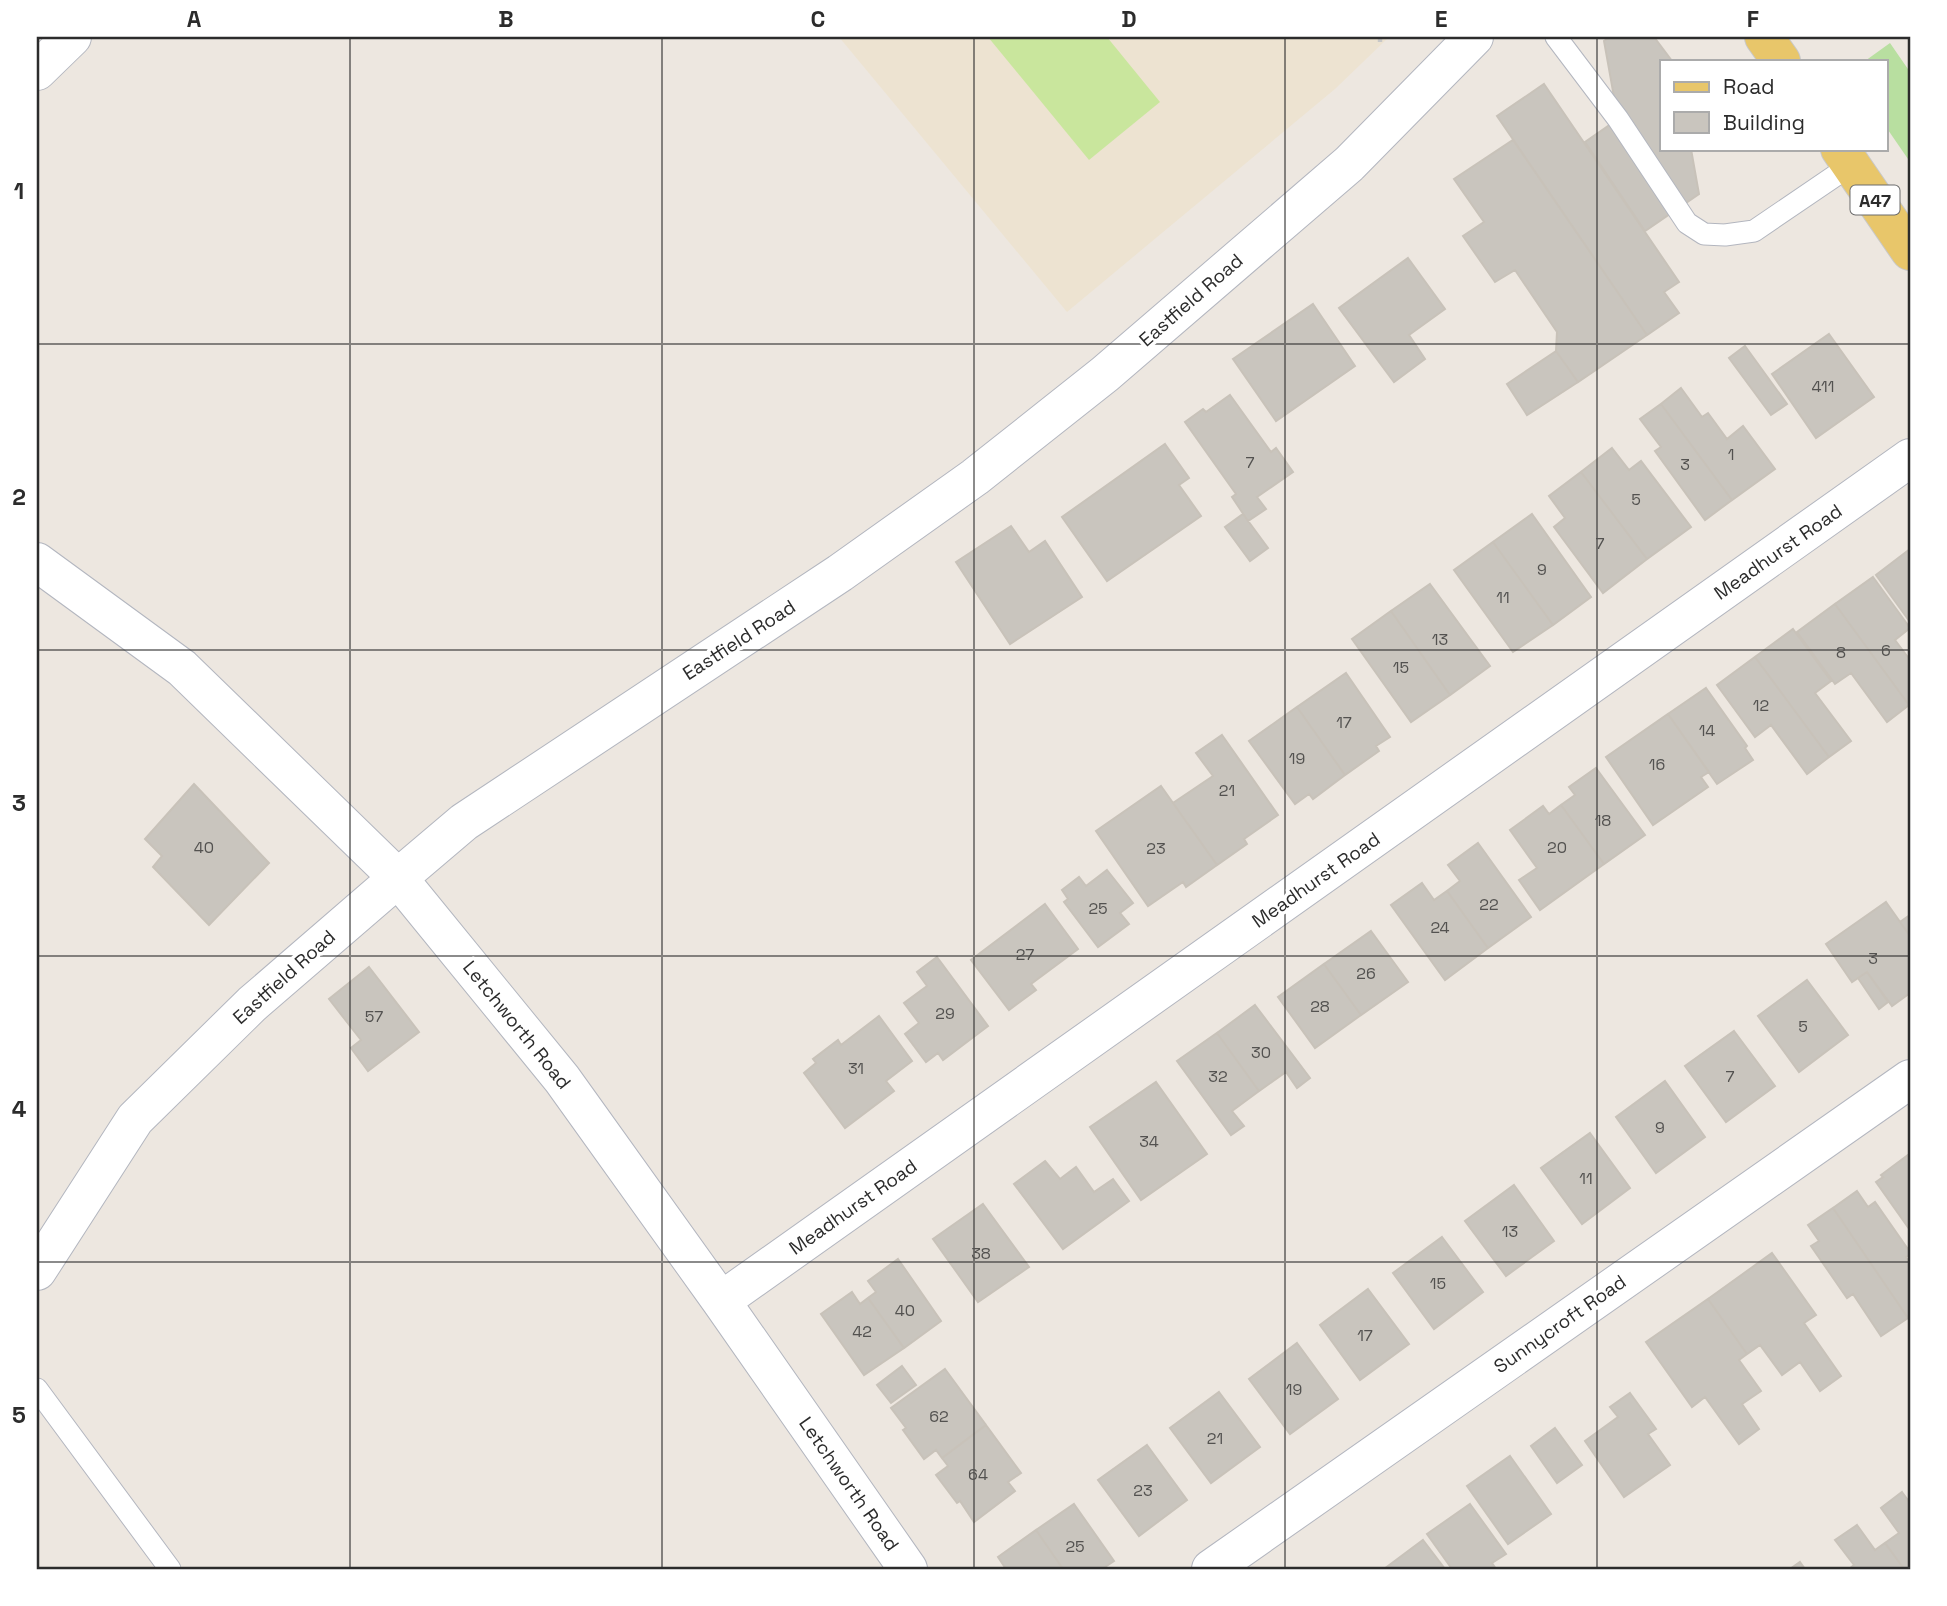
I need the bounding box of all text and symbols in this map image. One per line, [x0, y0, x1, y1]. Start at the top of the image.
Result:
text: A [187, 4, 202, 34]
text: B [498, 4, 514, 34]
text: C [811, 4, 825, 34]
text: D [1121, 4, 1137, 34]
text: E [1435, 4, 1447, 34]
text: F [1747, 4, 1759, 34]
legend [1660, 60, 1888, 150]
text: Road [1723, 73, 1775, 100]
text: Building [1723, 109, 1805, 136]
text: 1 [14, 176, 24, 206]
road number: A47 [1850, 186, 1899, 215]
street label: Eastfield Road [1134, 248, 1248, 352]
house number: 411 [1812, 376, 1834, 397]
house number: 1 [1728, 444, 1734, 465]
house number: 7 [1245, 452, 1255, 473]
house number: 3 [1680, 454, 1690, 475]
text: 2 [12, 482, 26, 512]
house number: 5 [1631, 489, 1641, 510]
street label: Meadhurst Road [1709, 499, 1847, 605]
house number: 7 [1595, 533, 1605, 554]
house number: 9 [1537, 559, 1547, 580]
house number: 11 [1496, 587, 1510, 608]
street label: Eastfield Road [678, 594, 800, 686]
house number: 13 [1432, 629, 1448, 650]
house number: 6 [1881, 640, 1891, 661]
house number: 8 [1836, 642, 1846, 663]
house number: 15 [1393, 657, 1409, 678]
house number: 12 [1753, 695, 1769, 716]
house number: 17 [1336, 712, 1352, 733]
house number: 14 [1699, 720, 1715, 741]
house number: 19 [1289, 748, 1305, 769]
house number: 16 [1649, 754, 1665, 775]
house number: 21 [1219, 780, 1235, 801]
text: 3 [12, 788, 26, 818]
house number: 18 [1595, 810, 1611, 831]
street label: Meadhurst Road [1247, 827, 1385, 933]
house number: 40 [194, 837, 214, 858]
house number: 20 [1547, 837, 1567, 858]
house number: 23 [1146, 838, 1166, 859]
house number: 22 [1479, 894, 1499, 915]
house number: 25 [1088, 898, 1108, 919]
house number: 24 [1430, 917, 1450, 938]
street label: Eastfield Road [227, 924, 341, 1030]
house number: 27 [1016, 944, 1034, 965]
house number: 3 [1868, 948, 1878, 969]
street label: Letchworth Road [457, 956, 577, 1094]
house number: 26 [1356, 963, 1376, 984]
house number: 28 [1310, 996, 1330, 1017]
house number: 29 [935, 1003, 955, 1024]
house number: 57 [365, 1006, 383, 1027]
house number: 5 [1798, 1016, 1808, 1037]
house number: 30 [1251, 1042, 1271, 1063]
house number: 31 [848, 1058, 864, 1079]
house number: 32 [1208, 1066, 1228, 1087]
house number: 7 [1725, 1066, 1735, 1087]
text: 4 [12, 1094, 27, 1124]
house number: 9 [1655, 1117, 1665, 1138]
house number: 34 [1139, 1131, 1159, 1152]
street label: Meadhurst Road [784, 1154, 922, 1260]
house number: 11 [1579, 1168, 1593, 1189]
house number: 13 [1502, 1221, 1518, 1242]
house number: 38 [971, 1243, 991, 1264]
street label: Sunnycroft Road [1489, 1269, 1631, 1379]
house number: 15 [1430, 1273, 1446, 1294]
house number: 40 [895, 1300, 915, 1321]
house number: 42 [852, 1321, 872, 1342]
house number: 17 [1357, 1325, 1373, 1346]
house number: 19 [1286, 1379, 1302, 1400]
text: 5 [12, 1400, 26, 1430]
house number: 62 [929, 1406, 949, 1427]
street label: Letchworth Road [793, 1412, 905, 1556]
house number: 21 [1207, 1428, 1223, 1449]
house number: 64 [968, 1464, 988, 1485]
house number: 23 [1133, 1480, 1153, 1501]
house number: 25 [1065, 1536, 1085, 1557]

